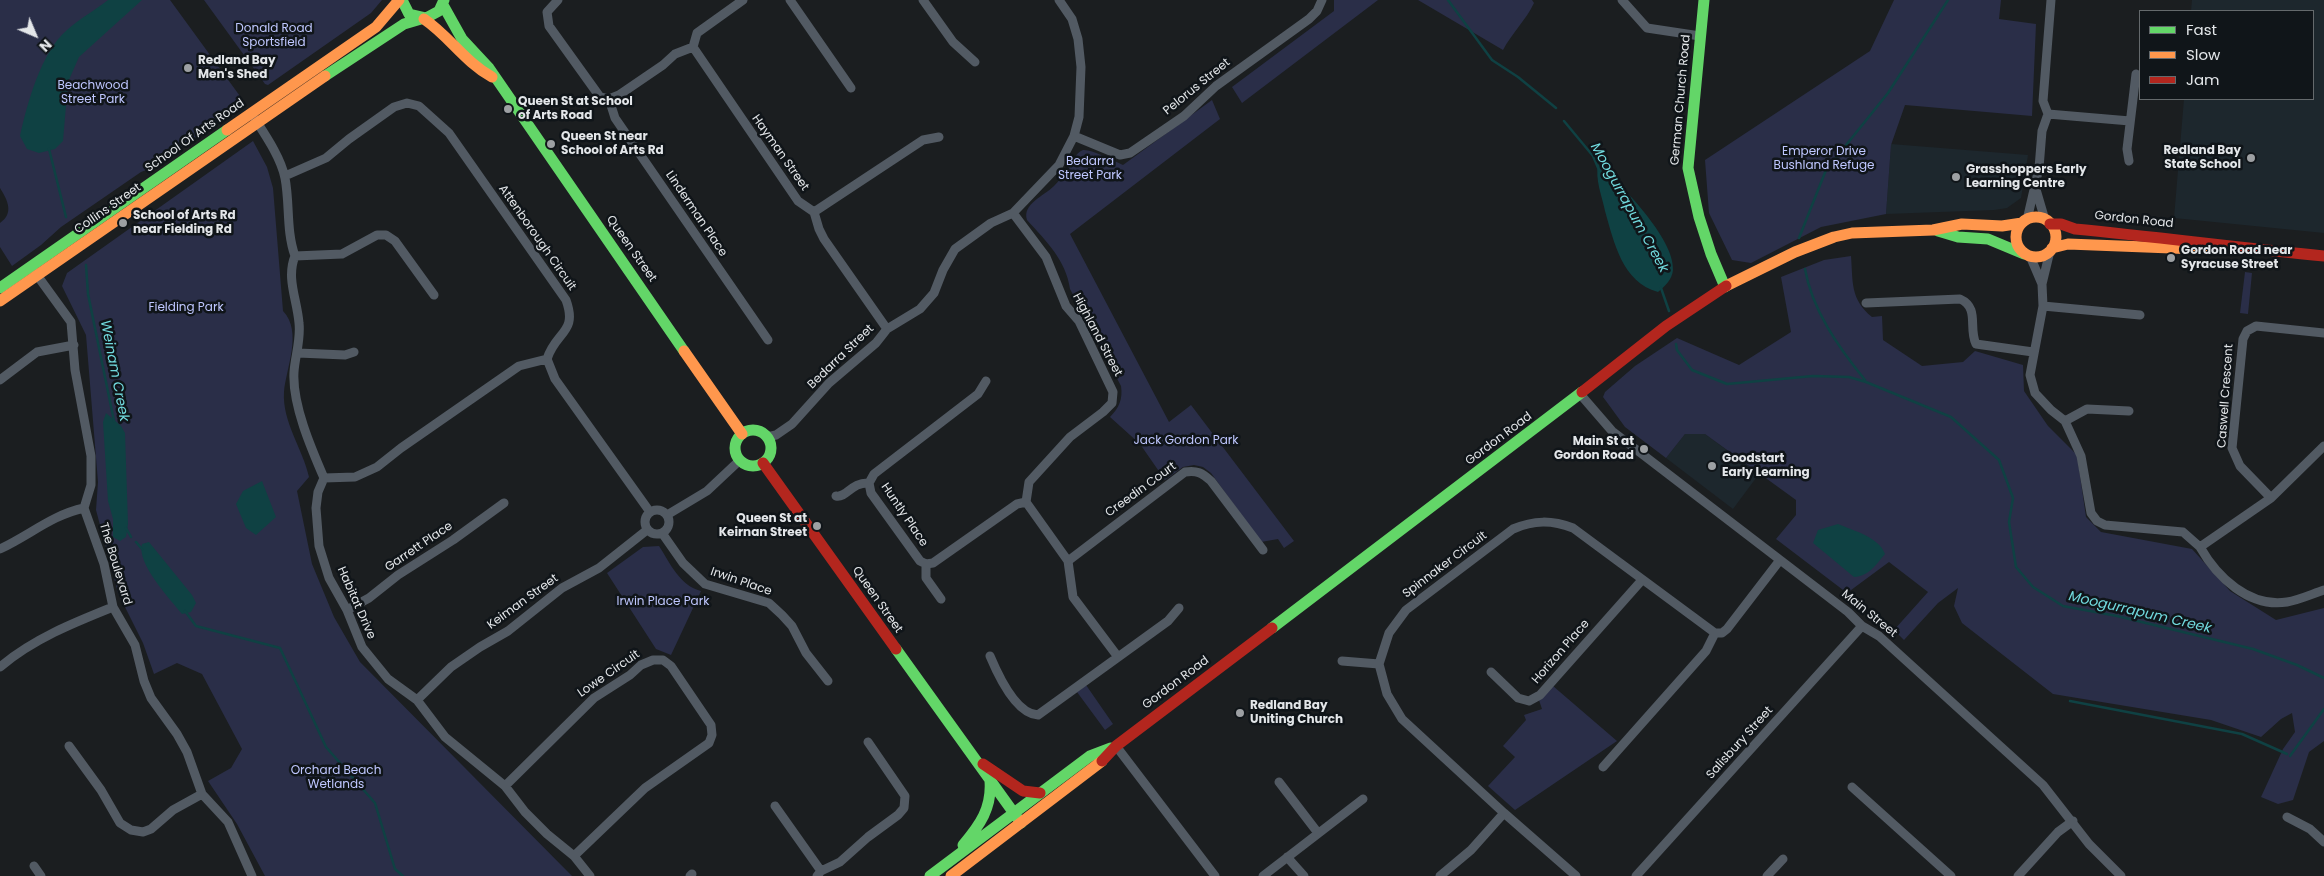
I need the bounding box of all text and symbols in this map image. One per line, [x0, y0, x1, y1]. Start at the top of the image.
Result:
north arrow [10, 10, 60, 60]
legend [2139, 10, 2314, 100]
text: Fast [2186, 19, 2217, 40]
park label: Donald Road Sportsfield [235, 22, 313, 50]
street label: German Church Road [1668, 34, 1694, 166]
text: N [35, 35, 56, 56]
text: Slow [2186, 44, 2220, 65]
place label: Redland Bay Men's Shed [198, 54, 275, 82]
street label: Pelorus Street [1161, 56, 1233, 118]
marker: Redland Bay Men's Shed [182, 62, 194, 74]
text: Jam [2186, 69, 2220, 90]
park label: Beachwood Street Park [57, 79, 129, 107]
place label: Queen St at School of Arts Road [518, 95, 633, 123]
street label: School Of Arts Road [143, 96, 247, 176]
marker: Queen St at School of Arts Road [502, 103, 514, 115]
street label: Hayman Street [748, 112, 812, 194]
place label: Queen St near School of Arts Rd [561, 130, 664, 158]
marker: Queen St near School of Arts Rd [545, 138, 557, 150]
water label: Moogurrapum Creek [1586, 140, 1672, 276]
place label: Redland Bay State School [2164, 144, 2241, 172]
park label: Emperor Drive Bushland Refuge [1774, 145, 1874, 173]
marker: Redland Bay State School [2245, 152, 2257, 164]
park label: Bedarra Street Park [1058, 155, 1122, 183]
place label: Grasshoppers Early Learning Centre [1966, 163, 2087, 191]
street label: Linderman Place [662, 169, 730, 259]
marker: Grasshoppers Early Learning Centre [1950, 171, 1962, 183]
street label: Collins Street [72, 181, 144, 237]
street label: Attenborough Circuit [495, 182, 579, 294]
place label: School of Arts Rd near Fielding Rd [133, 209, 236, 237]
street label: Gordon Road [2094, 209, 2174, 231]
street label: Queen Street [603, 213, 659, 285]
marker: School of Arts Rd near Fielding Rd [117, 217, 129, 229]
place label: Gordon Road near Syracuse Street [2181, 244, 2292, 272]
marker: Gordon Road near Syracuse Street [2165, 252, 2177, 264]
street label: Highland Street [1069, 291, 1125, 379]
park label: Fielding Park [148, 301, 224, 315]
water label: Weinam Creek [96, 319, 132, 423]
street label: Bedarra Street [805, 322, 877, 392]
street label: Caswell Crescent [2215, 344, 2237, 448]
street label: Gordon Road [1463, 409, 1535, 469]
park label: Jack Gordon Park [1133, 434, 1239, 448]
place label: Main St at Gordon Road [1554, 435, 1634, 463]
marker: Main St at Gordon Road [1638, 443, 1650, 455]
place label: Goodstart Early Learning [1722, 452, 1810, 480]
street label: Creedin Court [1103, 459, 1179, 521]
marker: Goodstart Early Learning [1706, 460, 1718, 472]
street label: Huntly Place [877, 480, 931, 550]
place label: Queen St at Keirnan Street [719, 512, 807, 540]
street label: Garrett Place [382, 519, 456, 575]
marker: Queen St at Keirnan Street [811, 520, 823, 532]
street label: The Boulevard [96, 521, 134, 607]
street label: Spinnaker Circuit [1400, 529, 1490, 601]
street label: Queen Street [849, 564, 905, 636]
street label: Habitat Drive [334, 565, 378, 641]
street label: Irwin Place [708, 565, 774, 599]
street label: Keiman Street [485, 571, 561, 633]
street label: Main Street [1838, 587, 1900, 641]
water label: Moogurrapum Creek [2067, 588, 2213, 638]
park label: Irwin Place Park [617, 595, 709, 609]
street label: Horizon Place [1529, 617, 1593, 687]
street label: Lowe Circuit [575, 647, 643, 701]
street label: Gordon Road [1140, 653, 1212, 713]
place label: Redland Bay Uniting Church [1250, 699, 1343, 727]
street label: Salisbury Street [1704, 704, 1776, 782]
marker: Redland Bay Uniting Church [1234, 707, 1246, 719]
park label: Orchard Beach Wetlands [291, 764, 381, 792]

